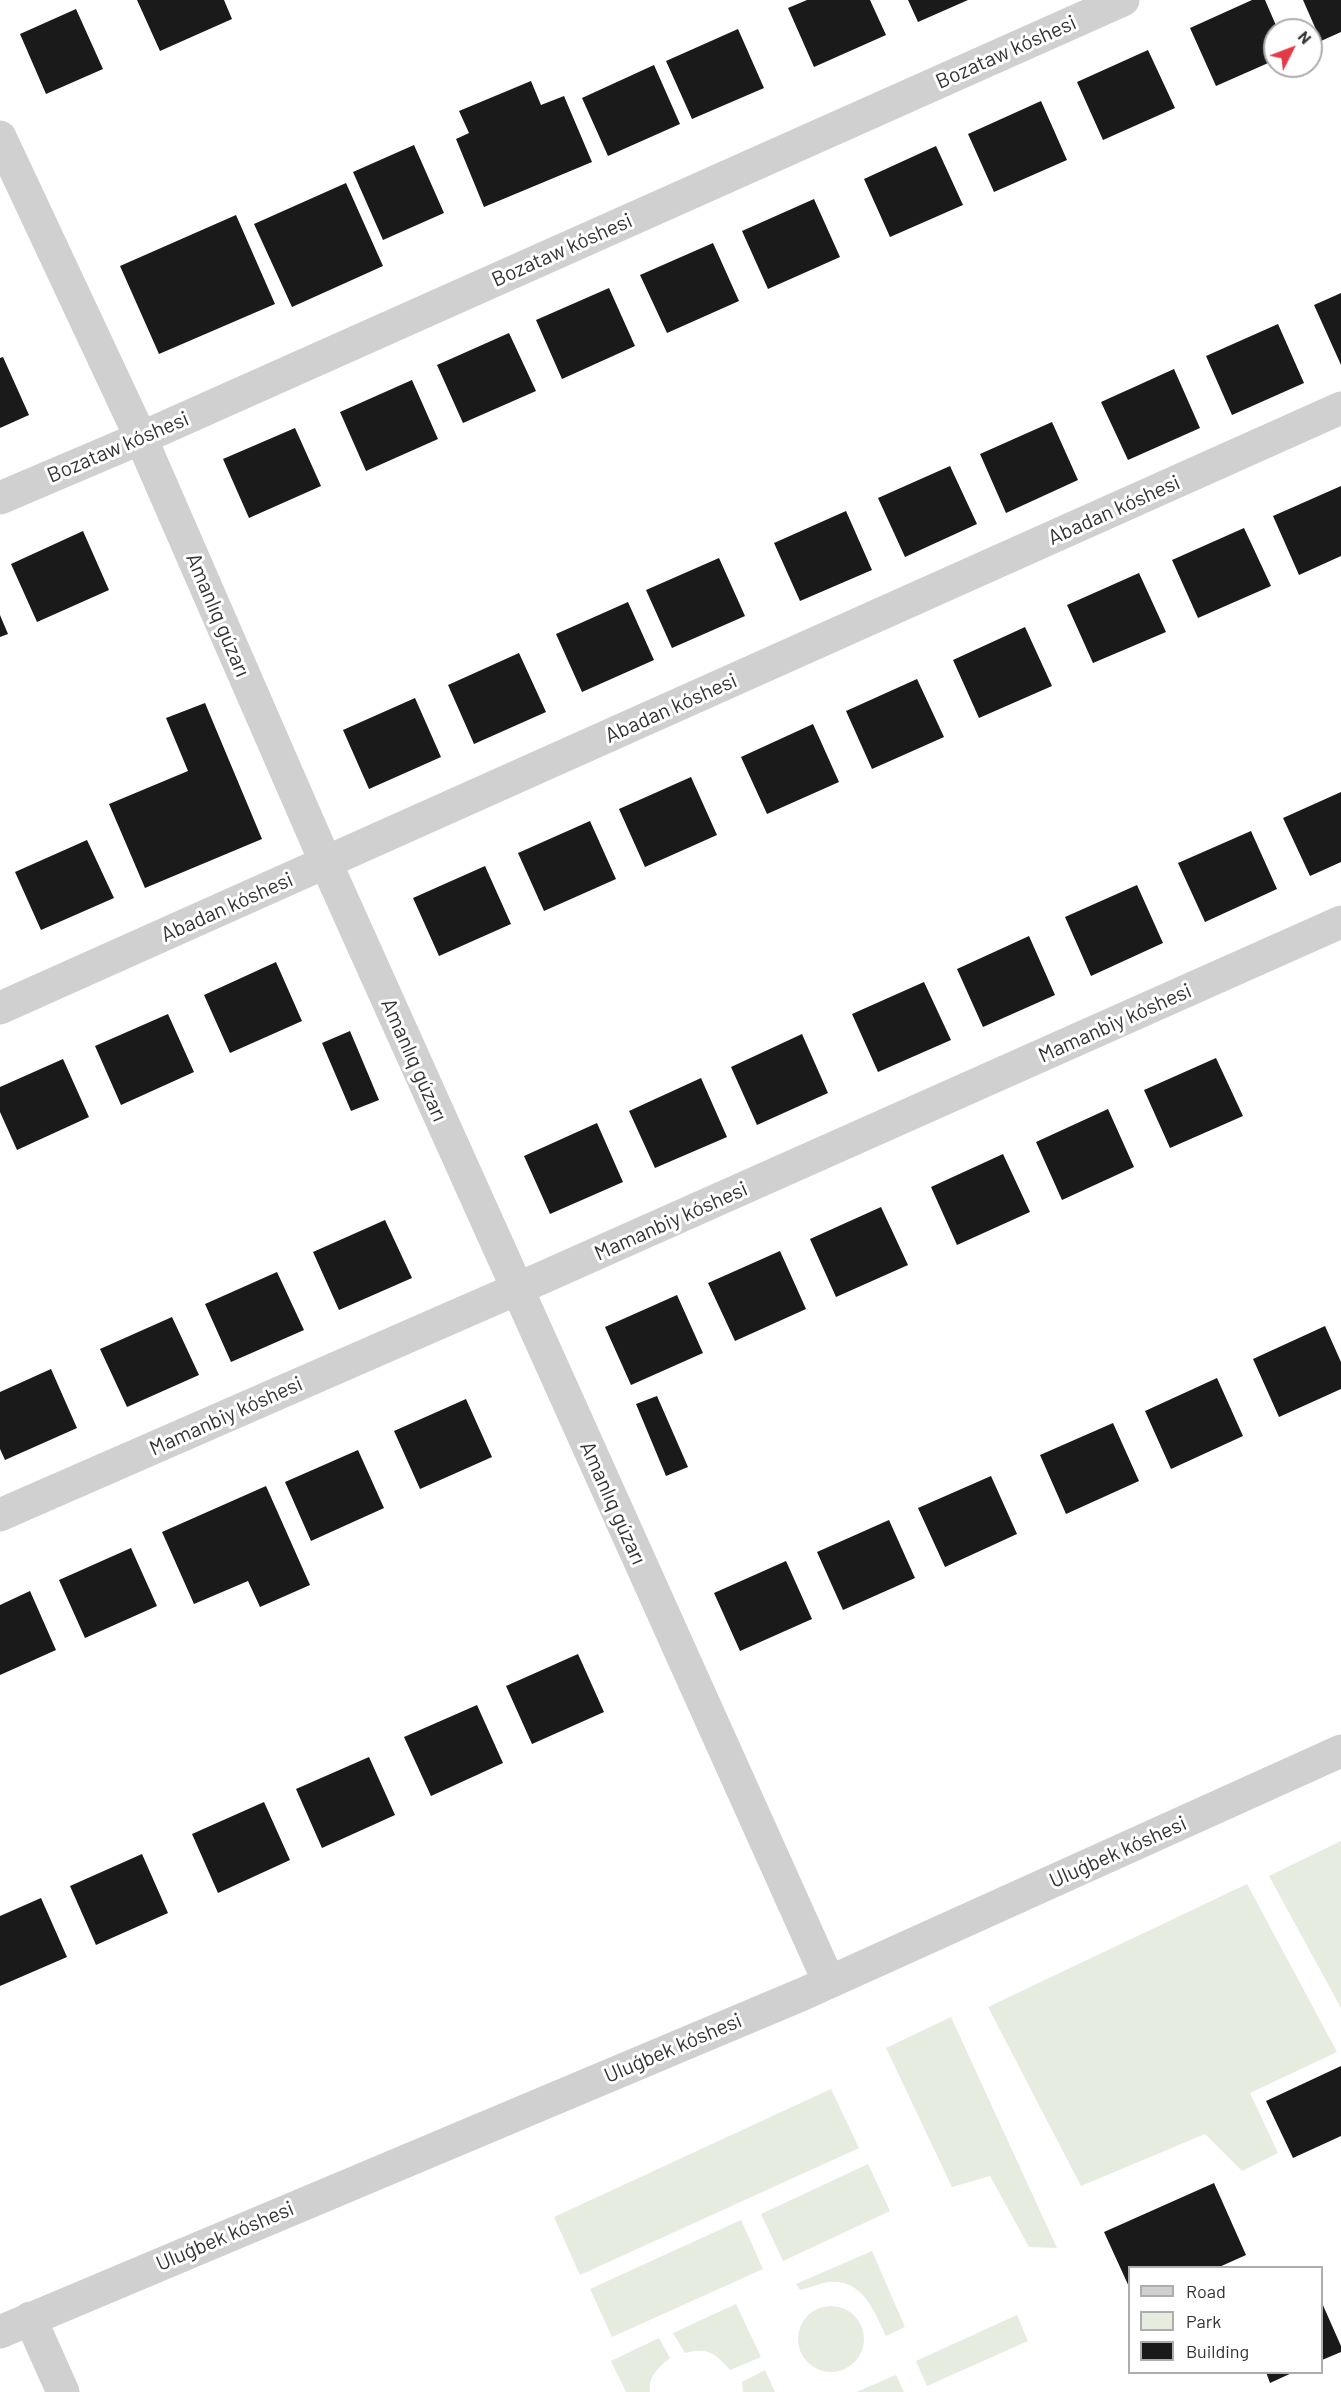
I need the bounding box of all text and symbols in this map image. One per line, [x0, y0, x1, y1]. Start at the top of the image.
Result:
street label: Bozataw kóshesi [932, 10, 1080, 94]
north arrow [1263, 18, 1323, 78]
text: N [1295, 27, 1316, 47]
street label: Bozataw kóshesi [488, 208, 636, 292]
street label: Bozataw kóshesi [43, 406, 193, 488]
street label: Abadan kóshesi [1044, 470, 1184, 550]
street label: Amanlıq gúzarı [181, 549, 255, 681]
street label: Abadan kóshesi [601, 668, 741, 748]
street label: Abadan kóshesi [157, 867, 297, 947]
street label: Mamanbiy kóshesi [1035, 978, 1195, 1068]
street label: Amanlıq gúzarı [376, 995, 452, 1125]
street label: Mamanbiy kóshesi [591, 1176, 751, 1266]
street label: Mamanbiy kóshesi [146, 1371, 306, 1461]
street label: Amanlıq gúzarı [575, 1438, 651, 1568]
street label: Uluǵbek kóshesi [1046, 1811, 1190, 1893]
street label: Uluǵbek kóshesi [600, 2008, 746, 2088]
street label: Uluǵbek kóshesi [152, 2196, 298, 2276]
legend [1128, 2266, 1323, 2374]
text: Road [1186, 2280, 1226, 2302]
text: Park [1186, 2310, 1221, 2332]
text: Building [1186, 2340, 1249, 2362]

